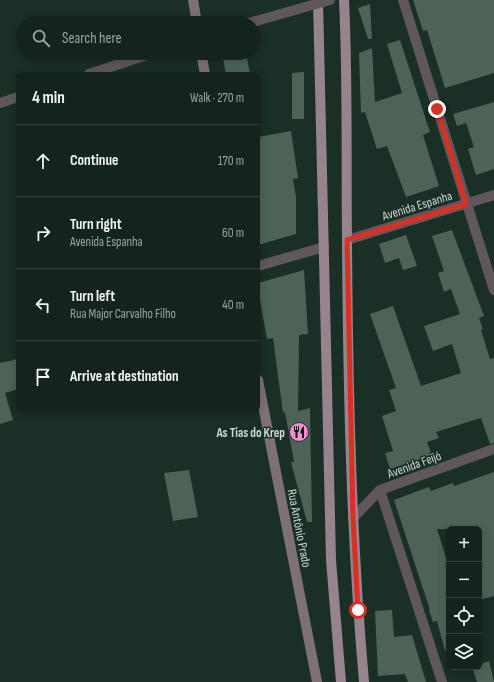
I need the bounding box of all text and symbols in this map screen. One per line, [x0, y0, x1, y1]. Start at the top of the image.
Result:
search box [16, 16, 260, 60]
icon: search [30, 27, 52, 49]
text: Search here [62, 29, 122, 48]
text: 4 min [32, 88, 65, 108]
text: Walk · 270 m [190, 90, 244, 106]
route end [428, 100, 446, 118]
icon: ahead [32, 150, 54, 172]
text: Continue [70, 151, 119, 170]
text: 170 m [218, 153, 244, 169]
street label: Avenida Espanha [379, 188, 454, 225]
text: Turn right [70, 215, 122, 234]
icon: right [32, 222, 54, 244]
text: 60 m [222, 225, 244, 241]
text: Avenida Espanha [70, 234, 143, 250]
text: Turn left [70, 287, 115, 306]
icon: left [32, 294, 54, 316]
text: 40 m [222, 297, 244, 313]
text: Rua Major Carvalho Filho [70, 306, 176, 322]
icon: arrive [32, 366, 54, 388]
text: Arrive at destination [70, 367, 179, 386]
restaurant icon: As Tias do Krep [288, 421, 310, 443]
place label: As Tias do Krep [215, 425, 285, 441]
street label: Avenida Feijó [384, 448, 443, 482]
street label: Rua Antônio Prado [284, 488, 314, 569]
map controls [446, 526, 482, 670]
button: + [446, 526, 482, 562]
button: − [446, 562, 482, 598]
button: locate [446, 598, 482, 634]
route start [349, 601, 367, 619]
button: layers [446, 634, 482, 670]

